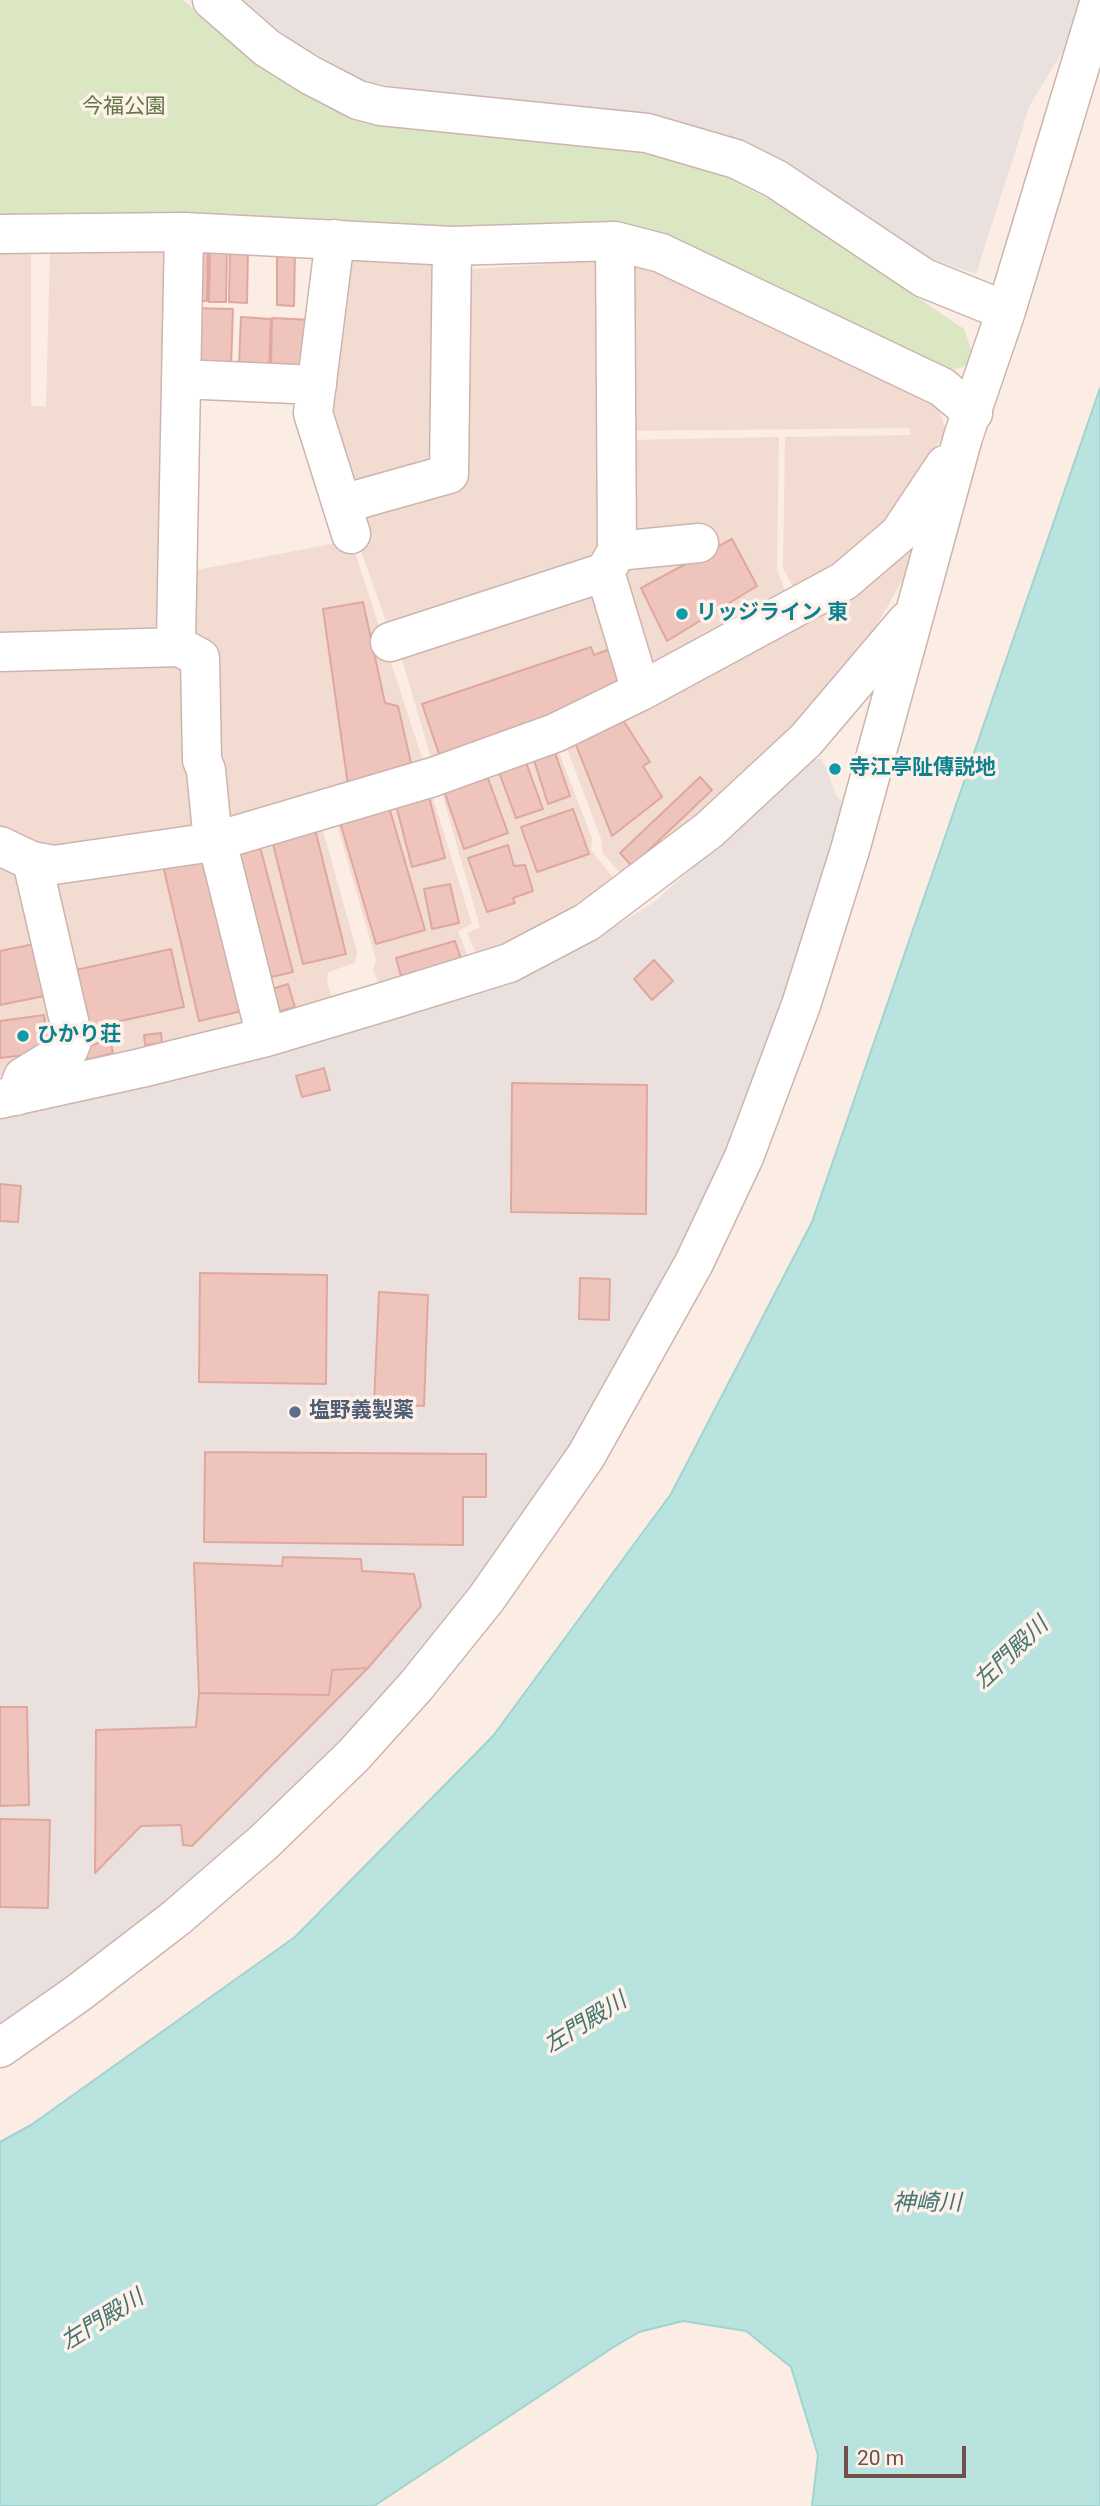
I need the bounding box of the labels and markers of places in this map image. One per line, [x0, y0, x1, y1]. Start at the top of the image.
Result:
place label: リッジライン 東 [696, 601, 848, 627]
marker: リッジライン 東 [674, 606, 690, 622]
place label: 寺江亭阯傳説地 [849, 756, 996, 782]
marker: 寺江亭阯傳説地 [827, 761, 843, 777]
place label: ひかり荘 [37, 1023, 121, 1049]
marker: ひかり荘 [15, 1028, 31, 1044]
place label: 塩野義製薬 [309, 1399, 414, 1425]
marker: 塩野義製薬 [287, 1404, 303, 1420]

